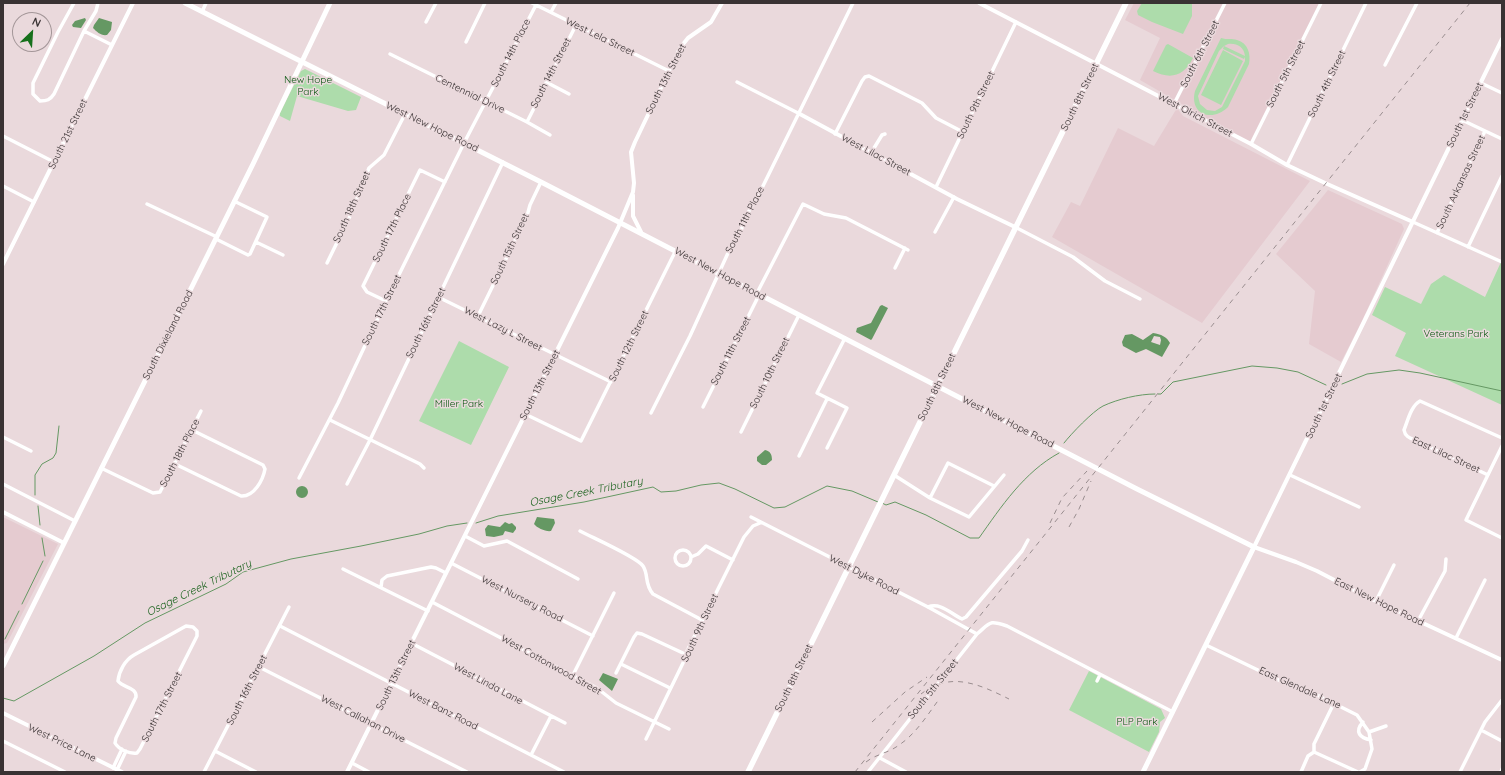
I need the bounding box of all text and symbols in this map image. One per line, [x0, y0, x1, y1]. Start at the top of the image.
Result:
north arrow [12, 12, 52, 52]
text: N [30, 14, 43, 30]
street label: West Lela Street [564, 15, 636, 59]
street label: South 14th Place [489, 17, 533, 89]
street label: South 6th Street [1178, 18, 1222, 90]
street label: South 14th Street [528, 36, 574, 110]
street label: South 5th Street [1264, 38, 1308, 110]
street label: South 13th Street [643, 42, 689, 116]
street label: South 4th Street [1305, 48, 1349, 120]
street label: South 8th Street [1058, 61, 1102, 133]
street label: South 9th Street [954, 69, 998, 141]
street label: Centennial Drive [433, 72, 507, 116]
park label: New Hope Park [284, 74, 332, 98]
street label: South 1st Street [1444, 80, 1486, 150]
street label: West Olrich Street [1156, 90, 1234, 140]
street label: South 21st Street [46, 97, 90, 171]
street label: West New Hope Road [384, 99, 480, 155]
street label: West Lilac Street [839, 132, 913, 178]
street label: South Arkansas Street [1434, 133, 1488, 231]
street label: South 18th Street [331, 169, 373, 245]
street label: South 11th Place [723, 185, 767, 255]
street label: South 17th Place [370, 192, 414, 264]
street label: South 15th Street [488, 211, 532, 287]
street label: West New Hope Road [672, 245, 768, 303]
street label: South 17th Street [360, 273, 404, 347]
street label: South 16th Street [404, 286, 448, 360]
street label: South Dixieland Road [140, 288, 196, 382]
street label: West Lazy L Street [462, 304, 544, 354]
street label: South 12th Street [607, 309, 651, 383]
street label: South 11th Street [708, 315, 754, 387]
park label: Veterans Park [1423, 328, 1489, 340]
street label: South 10th Street [748, 335, 792, 411]
street label: South 13th Street [517, 348, 563, 422]
street label: South 8th Street [915, 351, 959, 423]
street label: South 1st Street [1303, 371, 1345, 441]
street label: West New Hope Road [960, 394, 1056, 450]
park label: Miller Park [435, 398, 483, 410]
street label: South 18th Place [158, 417, 202, 489]
street label: East Lilac Street [1410, 434, 1482, 476]
water label: Osage Creek Tributary [528, 475, 644, 509]
street label: West Dyke Road [827, 552, 901, 598]
water label: Osage Creek Tributary [144, 557, 254, 619]
street label: West Nursery Road [479, 573, 565, 625]
street label: East New Hope Road [1332, 575, 1426, 629]
street label: South 9th Street [679, 592, 721, 664]
street label: West Cottonwood Street [499, 632, 603, 698]
street label: South 13th Street [374, 638, 418, 712]
street label: South 8th Street [772, 642, 816, 714]
street label: South 16th Street [224, 653, 270, 727]
street label: South 5th Street [905, 657, 961, 721]
street label: West Linda Lane [451, 661, 525, 707]
street label: East Glendale Lane [1257, 664, 1343, 712]
street label: South 17th Street [139, 670, 185, 744]
street label: West Banz Road [406, 687, 480, 733]
street label: West Callahan Drive [319, 692, 407, 746]
park label: PLP Park [1116, 716, 1158, 728]
street label: West Price Lane [26, 721, 98, 765]

